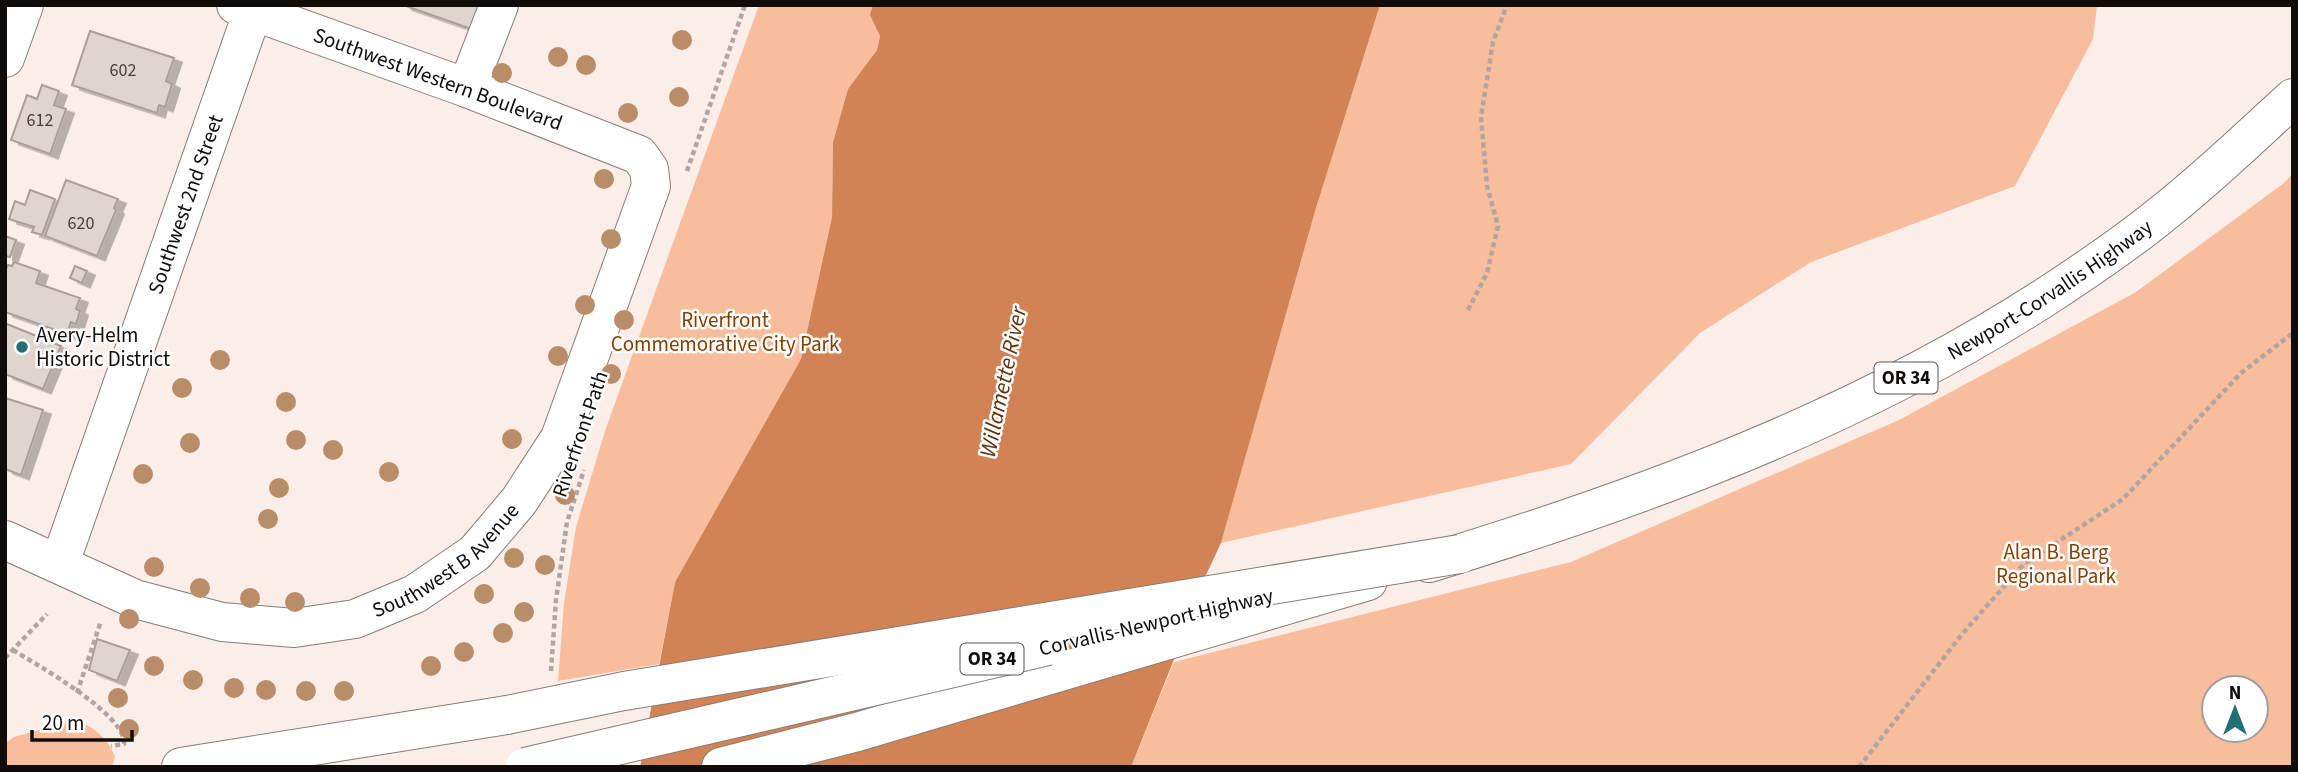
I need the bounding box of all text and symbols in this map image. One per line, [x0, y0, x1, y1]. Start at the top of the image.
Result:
street label: Southwest Western Boulevard [309, 20, 567, 138]
house number: 602 [110, 58, 136, 83]
house number: 612 [27, 108, 53, 133]
street label: Southwest 2nd Street [140, 110, 231, 298]
house number: 620 [68, 211, 94, 236]
street label: Newport-Corvallis Highway [1942, 212, 2159, 367]
water label: Willamette River [971, 303, 1035, 460]
park label: Riverfront Commemorative City Park [611, 305, 840, 359]
place label: Avery-Helm Historic District [36, 320, 170, 374]
marker: Avery-Helm Historic District [14, 339, 30, 355]
road number: OR 34 [1874, 362, 1938, 394]
street label: Riverfront Path [544, 367, 616, 501]
street label: Southwest B Avenue [368, 497, 526, 625]
park label: Alan B. Berg Regional Park [1996, 537, 2117, 591]
street label: Corvallis-Newport Highway [1036, 580, 1276, 664]
road number: OR 34 [960, 644, 1024, 674]
north arrow [2200, 674, 2270, 744]
text: N [2229, 680, 2241, 707]
scale bar [32, 698, 131, 742]
text: 20 m [42, 708, 84, 738]

